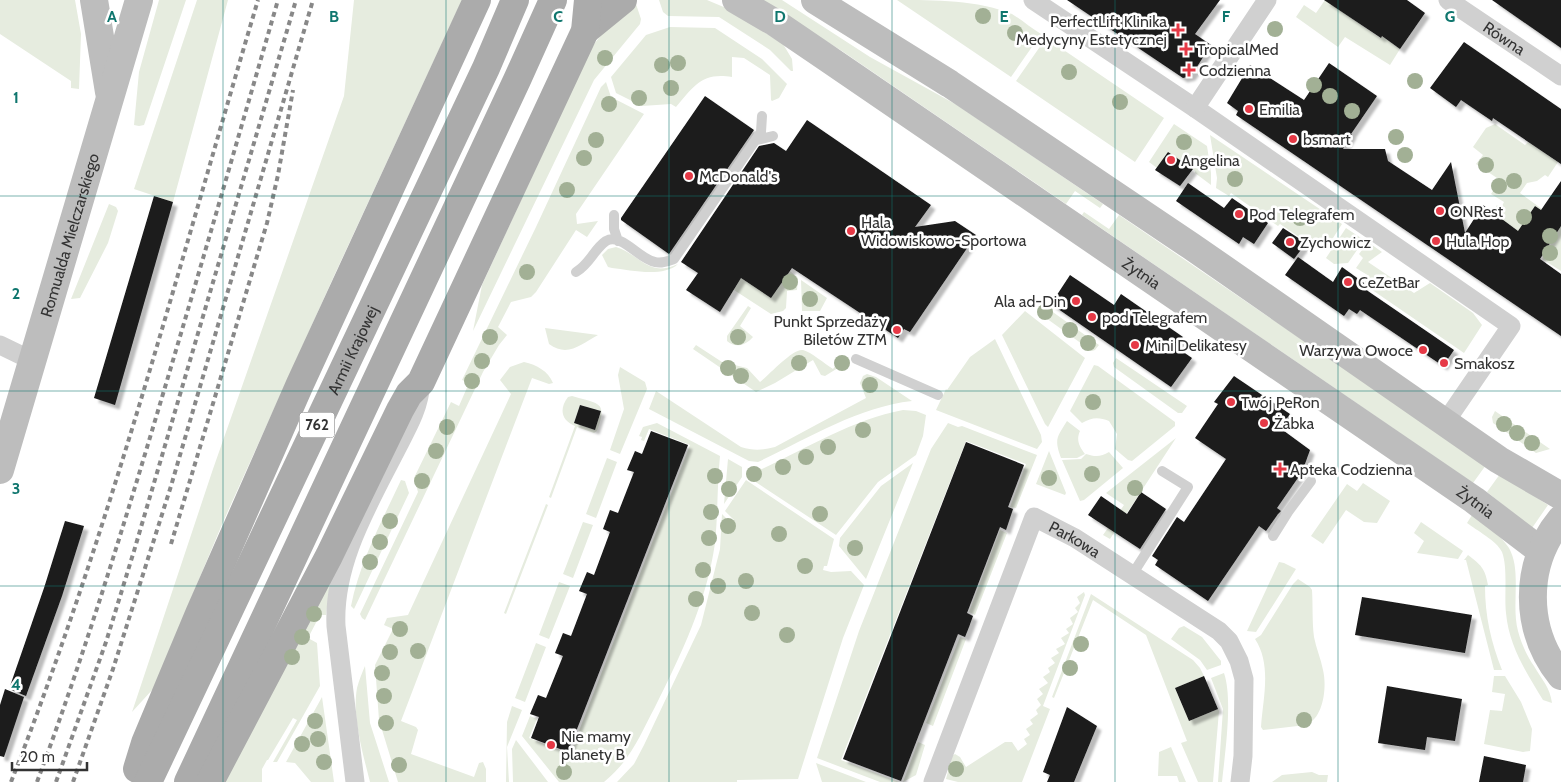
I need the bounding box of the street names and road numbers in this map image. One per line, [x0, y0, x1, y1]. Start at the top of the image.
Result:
street label: Równa [1480, 18, 1529, 59]
street label: Romualda Mielczarskiego [37, 151, 103, 319]
street label: Żytnia [1118, 254, 1164, 293]
street label: Armii Krajowej [324, 303, 382, 398]
road number: 762 [300, 412, 334, 438]
street label: Żytnia [1453, 482, 1499, 522]
street label: Parkowa [1046, 517, 1104, 562]

